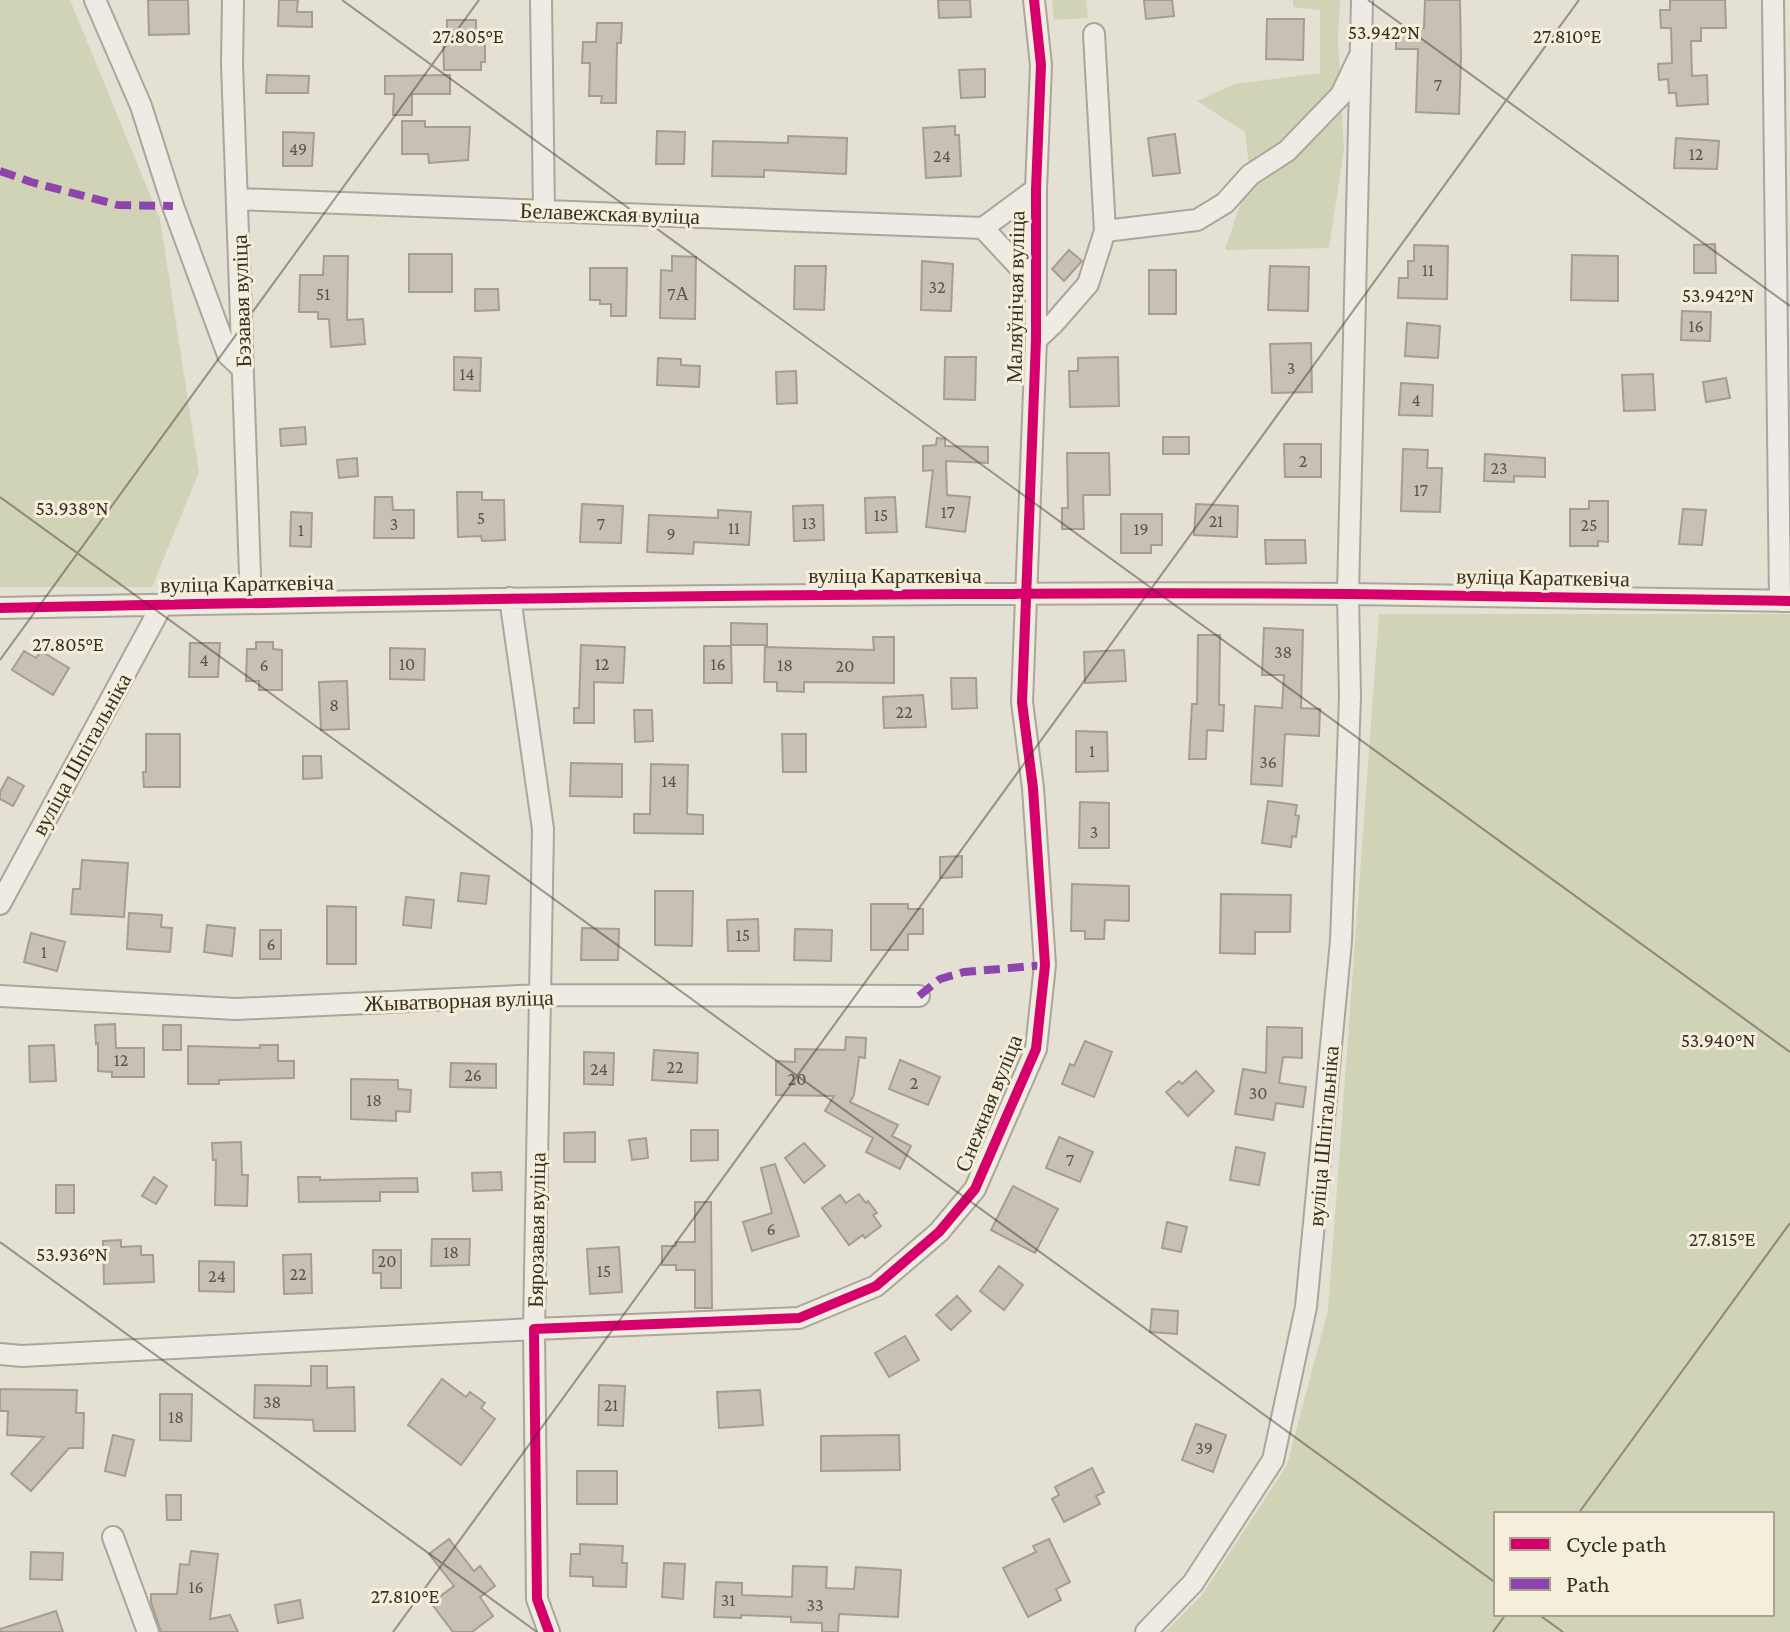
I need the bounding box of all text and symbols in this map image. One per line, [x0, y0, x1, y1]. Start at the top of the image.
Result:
text: 53.942°N [1348, 21, 1420, 43]
text: 27.805°E [432, 25, 504, 47]
text: 27.810°E [1533, 25, 1601, 47]
house number: 7 [1434, 75, 1442, 95]
house number: 49 [289, 139, 307, 159]
house number: 12 [1689, 144, 1703, 164]
house number: 24 [933, 146, 951, 166]
street label: Белавежская вуліца [519, 198, 701, 229]
street label: Маляўнічая вуліца [1001, 210, 1030, 384]
street label: Бэзавая вуліца [227, 234, 256, 368]
house number: 11 [1422, 260, 1434, 280]
house number: 32 [928, 277, 946, 297]
house number: 51 [316, 284, 330, 304]
house number: 7А [667, 284, 689, 304]
text: 53.942°N [1682, 284, 1754, 306]
house number: 16 [1688, 316, 1704, 336]
house number: 3 [1287, 358, 1295, 378]
house number: 14 [459, 364, 475, 384]
house number: 4 [1411, 390, 1421, 410]
house number: 2 [1299, 451, 1307, 471]
house number: 23 [1490, 458, 1508, 478]
house number: 17 [1414, 480, 1428, 500]
text: 53.938°N [35, 497, 109, 519]
house number: 17 [941, 502, 955, 522]
house number: 15 [874, 505, 888, 525]
house number: 5 [477, 508, 485, 528]
house number: 21 [1209, 511, 1223, 531]
house number: 13 [802, 513, 816, 533]
house number: 3 [390, 514, 398, 534]
house number: 7 [597, 514, 605, 534]
house number: 25 [1580, 515, 1598, 535]
house number: 11 [728, 518, 740, 538]
house number: 19 [1133, 519, 1149, 539]
house number: 1 [298, 520, 304, 540]
house number: 9 [666, 524, 676, 544]
street label: вуліца Караткевіча [808, 563, 982, 588]
street label: вуліца Караткевіча [1456, 563, 1630, 592]
street label: вуліца Караткевіча [160, 569, 334, 598]
text: 27.805°E [32, 633, 104, 655]
house number: 38 [1274, 642, 1292, 662]
house number: 4 [199, 650, 209, 670]
house number: 10 [399, 654, 415, 674]
house number: 12 [595, 654, 609, 674]
house number: 16 [710, 654, 726, 674]
house number: 6 [259, 655, 269, 675]
house number: 18 [777, 655, 793, 675]
house number: 20 [836, 656, 854, 676]
street label: вуліца Шпітальніка [27, 669, 136, 840]
house number: 8 [329, 695, 339, 715]
house number: 22 [895, 702, 913, 722]
house number: 1 [1089, 741, 1095, 761]
house number: 36 [1259, 752, 1277, 772]
house number: 14 [661, 771, 677, 791]
house number: 3 [1090, 822, 1098, 842]
house number: 15 [736, 925, 750, 945]
house number: 6 [266, 934, 276, 954]
house number: 1 [41, 942, 47, 962]
street label: Жыватворная вуліца [364, 985, 554, 1016]
text: 53.940°N [1681, 1029, 1755, 1051]
street label: Снежная вуліца [950, 1031, 1027, 1175]
street label: вуліца Шпітальніка [1303, 1044, 1344, 1227]
house number: 12 [114, 1050, 128, 1070]
house number: 22 [666, 1057, 684, 1077]
house number: 24 [590, 1059, 608, 1079]
house number: 26 [464, 1065, 482, 1085]
house number: 20 [788, 1069, 806, 1089]
house number: 2 [910, 1073, 918, 1093]
house number: 30 [1249, 1083, 1267, 1103]
house number: 18 [366, 1090, 382, 1110]
house number: 7 [1066, 1150, 1074, 1170]
street label: Бярозавая вуліца [523, 1152, 550, 1308]
house number: 6 [766, 1219, 776, 1239]
text: 27.815°E [1689, 1228, 1755, 1250]
house number: 18 [443, 1242, 459, 1262]
text: 53.936°N [36, 1243, 108, 1265]
house number: 20 [378, 1251, 396, 1271]
house number: 15 [597, 1261, 611, 1281]
house number: 22 [289, 1264, 307, 1284]
house number: 24 [208, 1266, 226, 1286]
house number: 38 [263, 1392, 281, 1412]
house number: 21 [604, 1395, 618, 1415]
house number: 18 [168, 1407, 184, 1427]
house number: 39 [1195, 1438, 1213, 1458]
legend [1494, 1512, 1774, 1616]
text: Cycle path [1566, 1530, 1667, 1557]
text: Path [1566, 1570, 1610, 1597]
house number: 16 [188, 1577, 204, 1597]
text: 27.810°E [371, 1585, 439, 1607]
house number: 31 [721, 1590, 735, 1610]
house number: 33 [807, 1595, 824, 1615]

